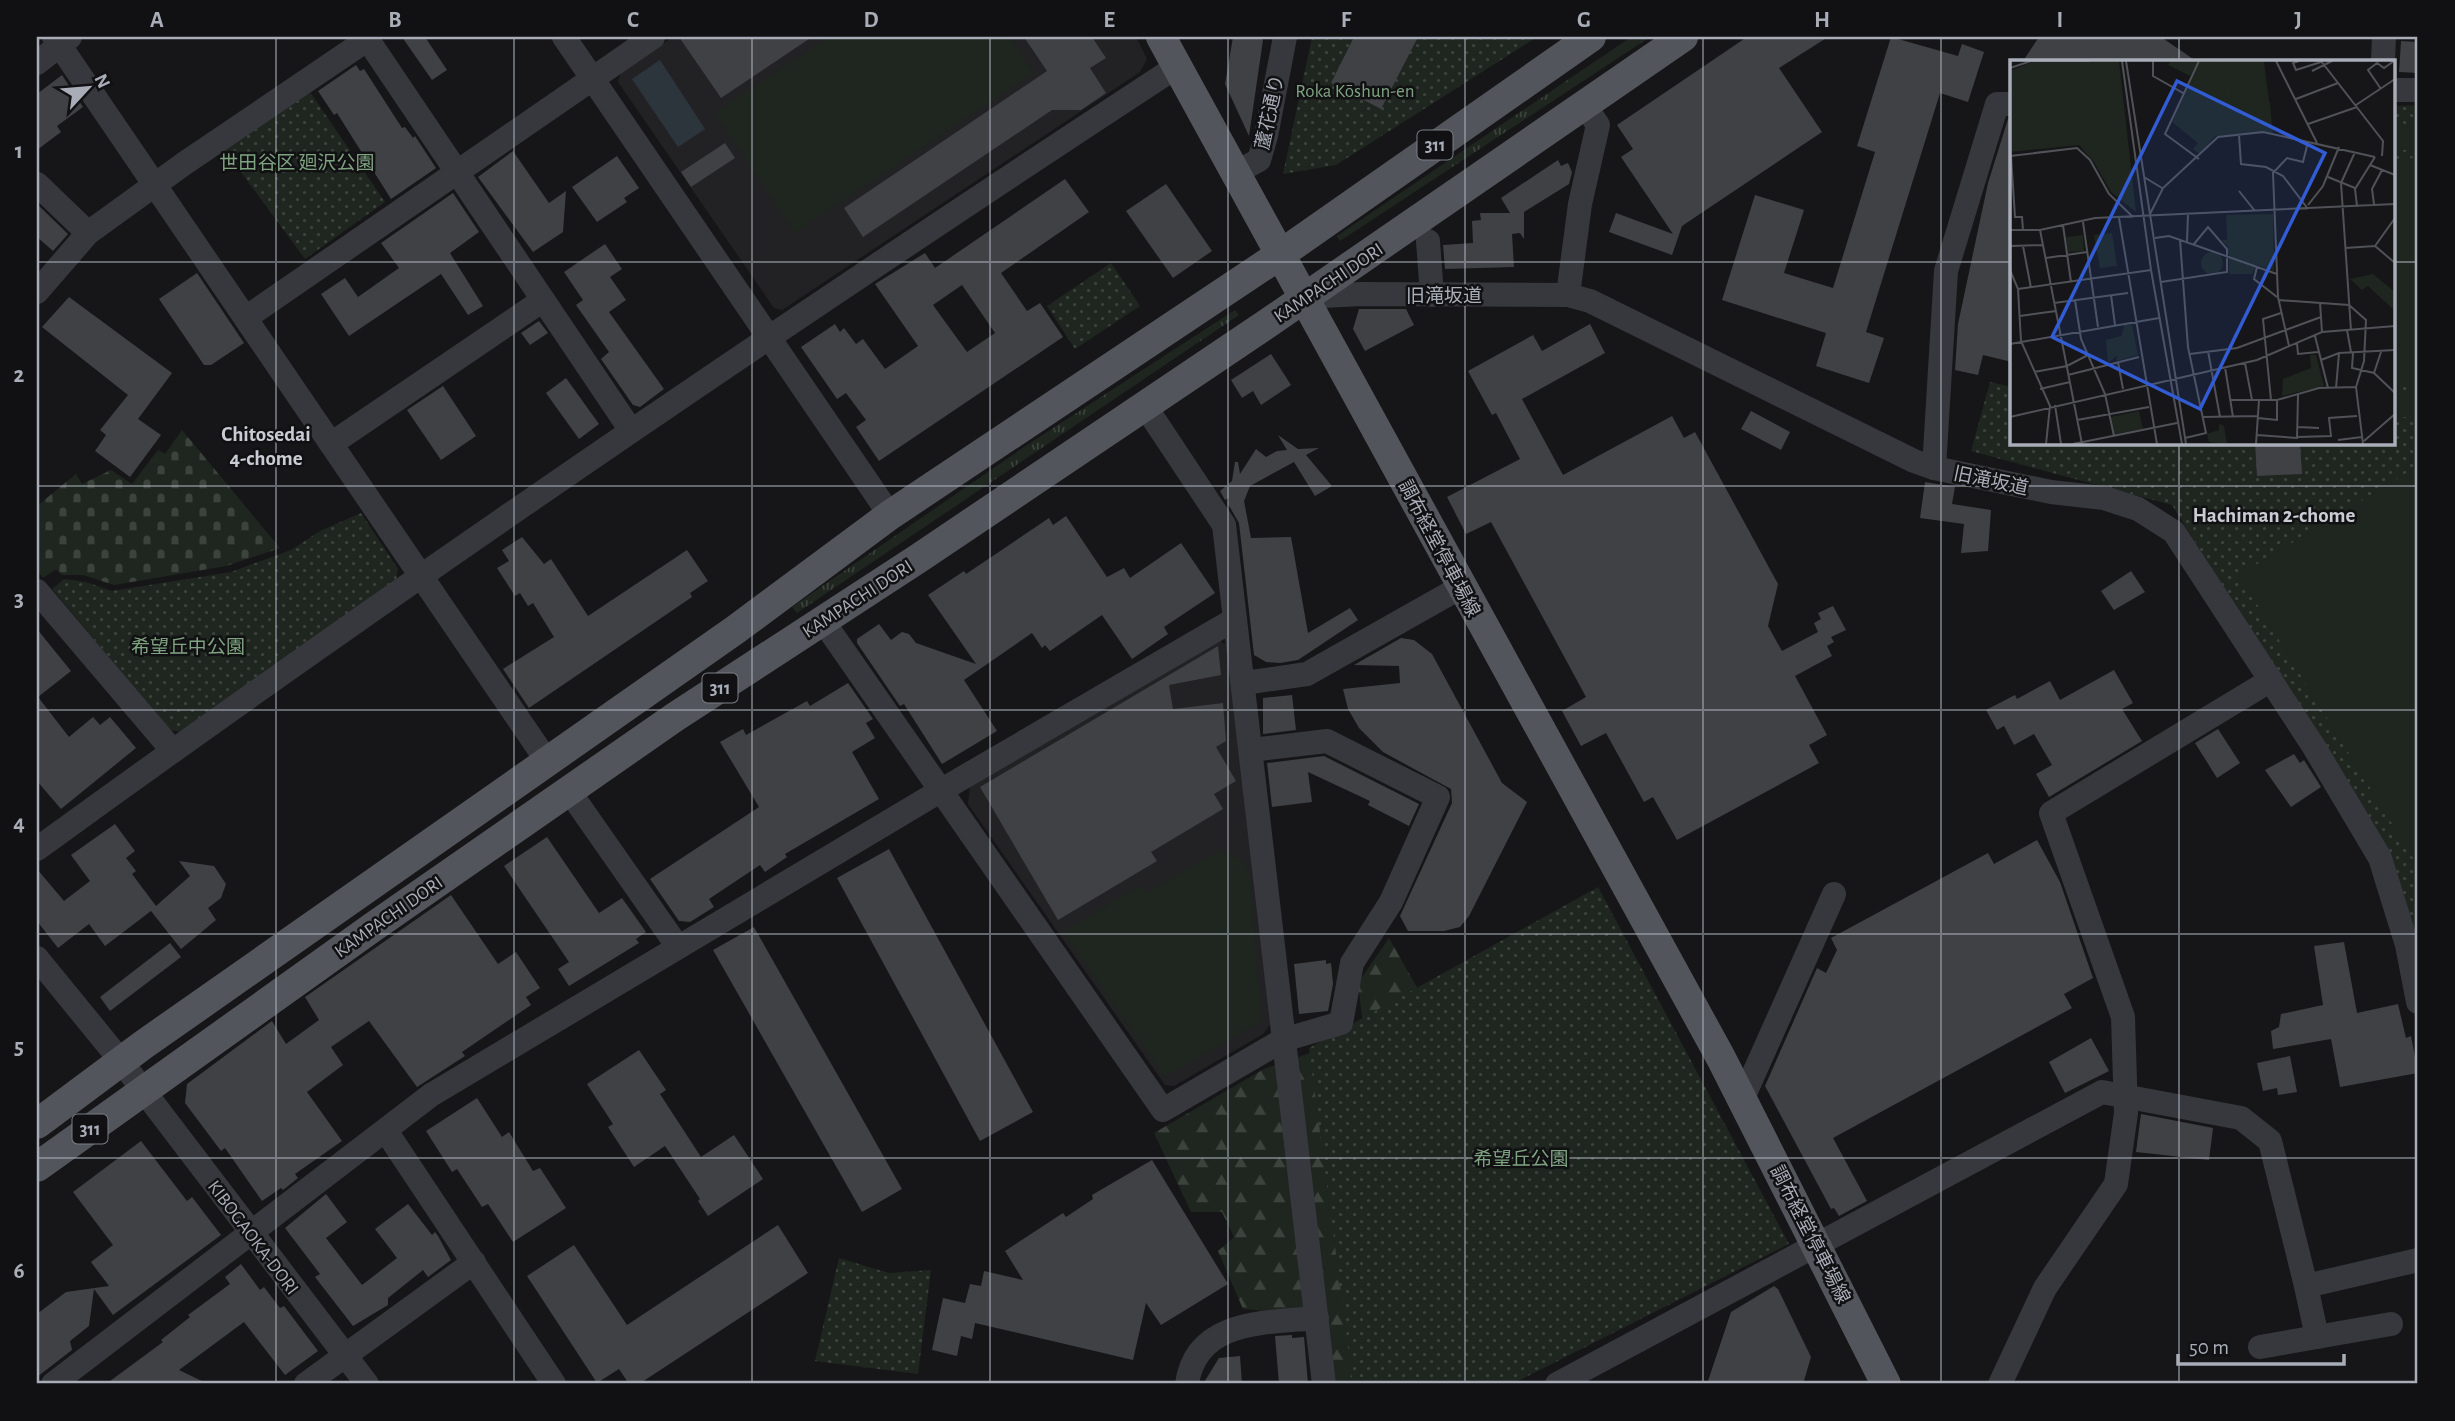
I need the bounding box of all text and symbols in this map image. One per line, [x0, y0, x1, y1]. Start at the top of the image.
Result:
text: A [150, 9, 164, 32]
text: B [388, 9, 402, 32]
text: C [627, 9, 639, 32]
text: D [863, 9, 879, 32]
text: E [1103, 9, 1115, 32]
text: F [1341, 9, 1352, 32]
text: G [1577, 9, 1591, 32]
text: H [1814, 9, 1830, 32]
text: I [2057, 9, 2063, 32]
text: J [2294, 9, 2302, 32]
north arrow [52, 52, 122, 122]
inset map [2010, 60, 2396, 444]
text: N [90, 71, 113, 91]
street label: 蘆花通り [1251, 73, 1288, 151]
park label: Roka Kōshun-en [1295, 82, 1415, 101]
road number: 311 [1418, 130, 1452, 160]
text: 1 [15, 140, 23, 163]
park label: 世田谷区 廻沢公園 [219, 153, 375, 173]
street label: KAMPACHI DORI [1271, 240, 1387, 327]
street label: 旧滝坂道 [1406, 285, 1482, 306]
text: 2 [14, 364, 25, 387]
district label: Chitosedai 4-chome [221, 424, 311, 469]
street label: 旧滝坂道 [1952, 462, 2030, 499]
street label: 調布経堂停車場線 [1395, 477, 1484, 620]
district label: Hachiman 2-chome [2193, 505, 2355, 526]
street label: KAMPACHI DORI [799, 557, 916, 642]
text: 3 [14, 588, 24, 611]
park label: 希望丘中公園 [131, 636, 245, 657]
road number: 311 [702, 674, 738, 702]
text: 4 [13, 812, 25, 835]
street label: KAMPACHI DORI [331, 873, 446, 961]
text: 5 [14, 1036, 24, 1059]
road number: 311 [72, 1114, 108, 1144]
park label: 希望丘公園 [1473, 1148, 1569, 1169]
street label: 調布経堂停車場線 [1767, 1162, 1854, 1307]
street label: KIBOGAOKA-DORI [204, 1177, 302, 1299]
text: 6 [13, 1260, 25, 1283]
scale bar [2178, 1323, 2345, 1367]
text: 50 m [2189, 1337, 2229, 1358]

